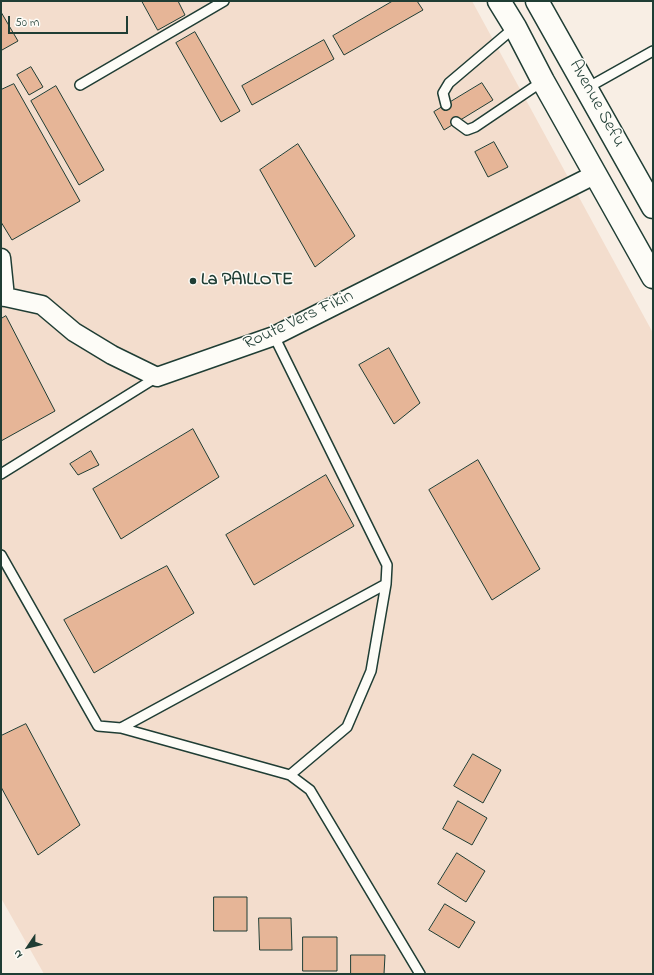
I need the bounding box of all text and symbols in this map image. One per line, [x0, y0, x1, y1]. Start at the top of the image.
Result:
scale bar [10, 8, 130, 34]
text: 50 m [15, 14, 39, 32]
street label: Avenue Sefu [563, 57, 629, 151]
place label: La PAILLOTE [201, 270, 293, 292]
marker: La PAILLOTE [188, 276, 198, 286]
street label: Route Vers Fikin [241, 286, 357, 356]
north arrow [8, 927, 48, 967]
text: N [9, 946, 27, 962]

